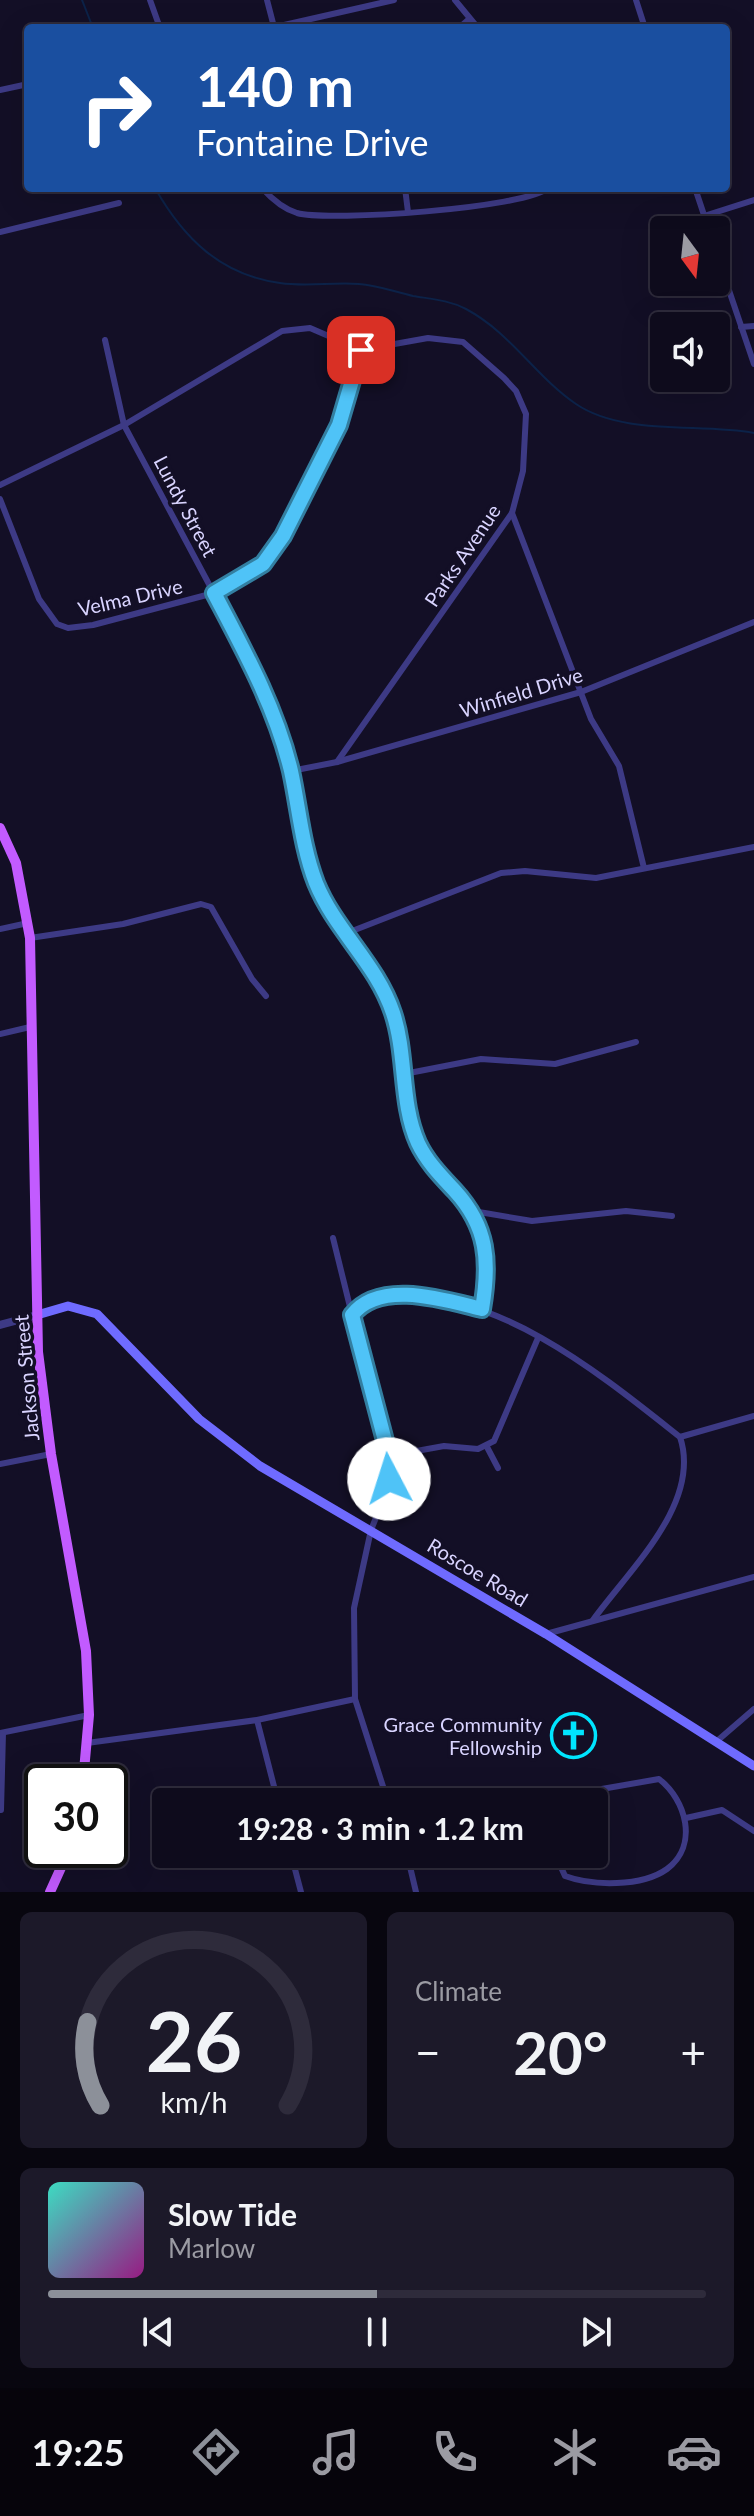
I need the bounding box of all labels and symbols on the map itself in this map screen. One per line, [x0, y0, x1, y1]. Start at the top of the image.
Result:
north arrow [650, 216, 730, 296]
pin [327, 316, 395, 384]
street label: Lundy Street [149, 451, 223, 561]
street label: Parks Avenue [419, 499, 505, 611]
street label: Velma Drive [75, 573, 185, 621]
street label: Winfield Drive [457, 662, 585, 722]
street label: Jackson Street [9, 1314, 43, 1442]
position arrow [347, 1437, 431, 1521]
street label: Roscoe Road [424, 1533, 532, 1611]
place label: Grace Community Fellowship [383, 1712, 543, 1759]
church icon: Grace Community Fellowship [549, 1712, 597, 1760]
speed limit sign: 30 [24, 1764, 128, 1868]

